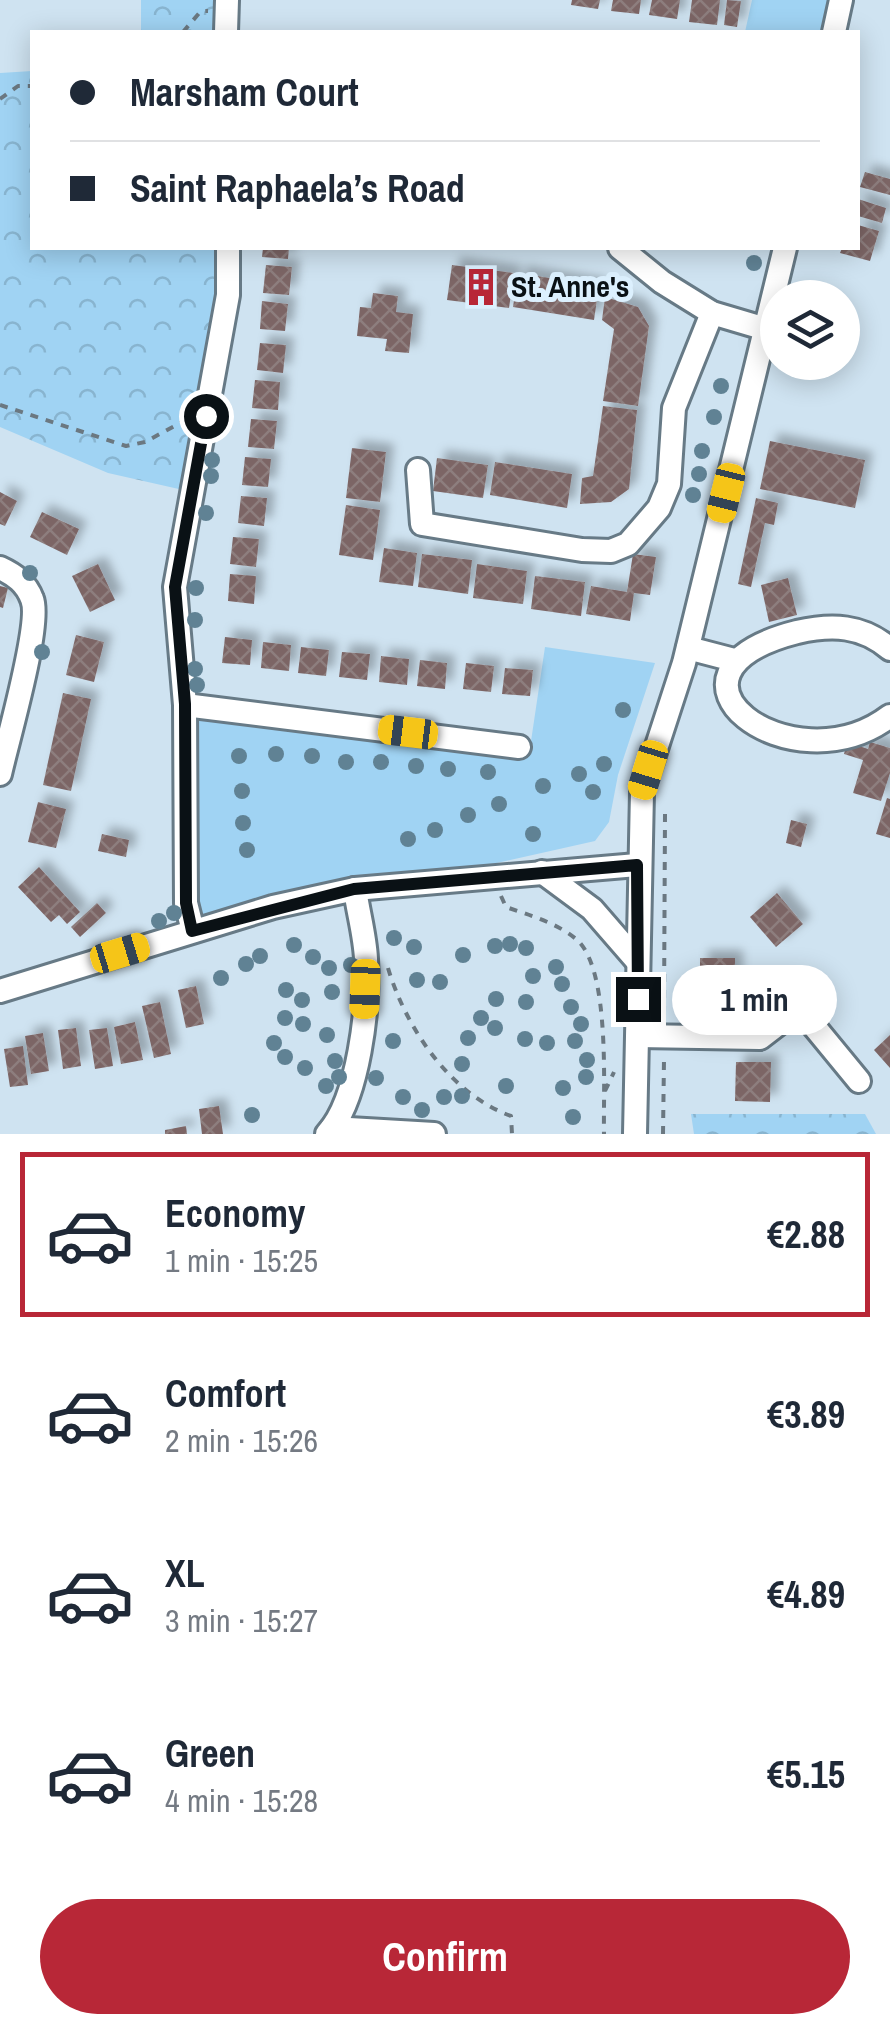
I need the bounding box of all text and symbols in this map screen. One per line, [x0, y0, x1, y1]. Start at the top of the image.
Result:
text: Marsham Court [130, 67, 359, 118]
text: Saint Raphaela’s Road [130, 163, 465, 214]
building icon: St. Anne's [460, 266, 502, 308]
place label: St. Anne's [511, 266, 629, 306]
map controls [760, 280, 860, 380]
button: layers [760, 280, 860, 380]
route start [184, 394, 229, 439]
car [704, 460, 748, 526]
car [376, 713, 440, 751]
car [625, 737, 671, 803]
car [87, 930, 153, 976]
car [349, 958, 381, 1020]
callout: 1 min [673, 964, 838, 1034]
route end [616, 977, 661, 1022]
text: 1 min [720, 978, 789, 1021]
text: Economy [165, 1188, 305, 1239]
icon: car [45, 1190, 135, 1280]
text: €2.88 [767, 1209, 845, 1260]
text: 1 min · 15:25 [165, 1239, 318, 1282]
text: Comfort [165, 1368, 286, 1419]
icon: car [45, 1370, 135, 1460]
text: €3.89 [767, 1389, 845, 1440]
text: 2 min · 15:26 [165, 1419, 318, 1462]
text: XL [165, 1548, 205, 1599]
icon: car [45, 1550, 135, 1640]
text: €4.89 [767, 1569, 845, 1620]
text: 3 min · 15:27 [165, 1599, 318, 1642]
text: Green [165, 1728, 255, 1779]
icon: car [45, 1730, 135, 1820]
text: €5.15 [767, 1749, 845, 1800]
text: 4 min · 15:28 [165, 1779, 318, 1822]
button: Confirm [40, 1899, 850, 2014]

